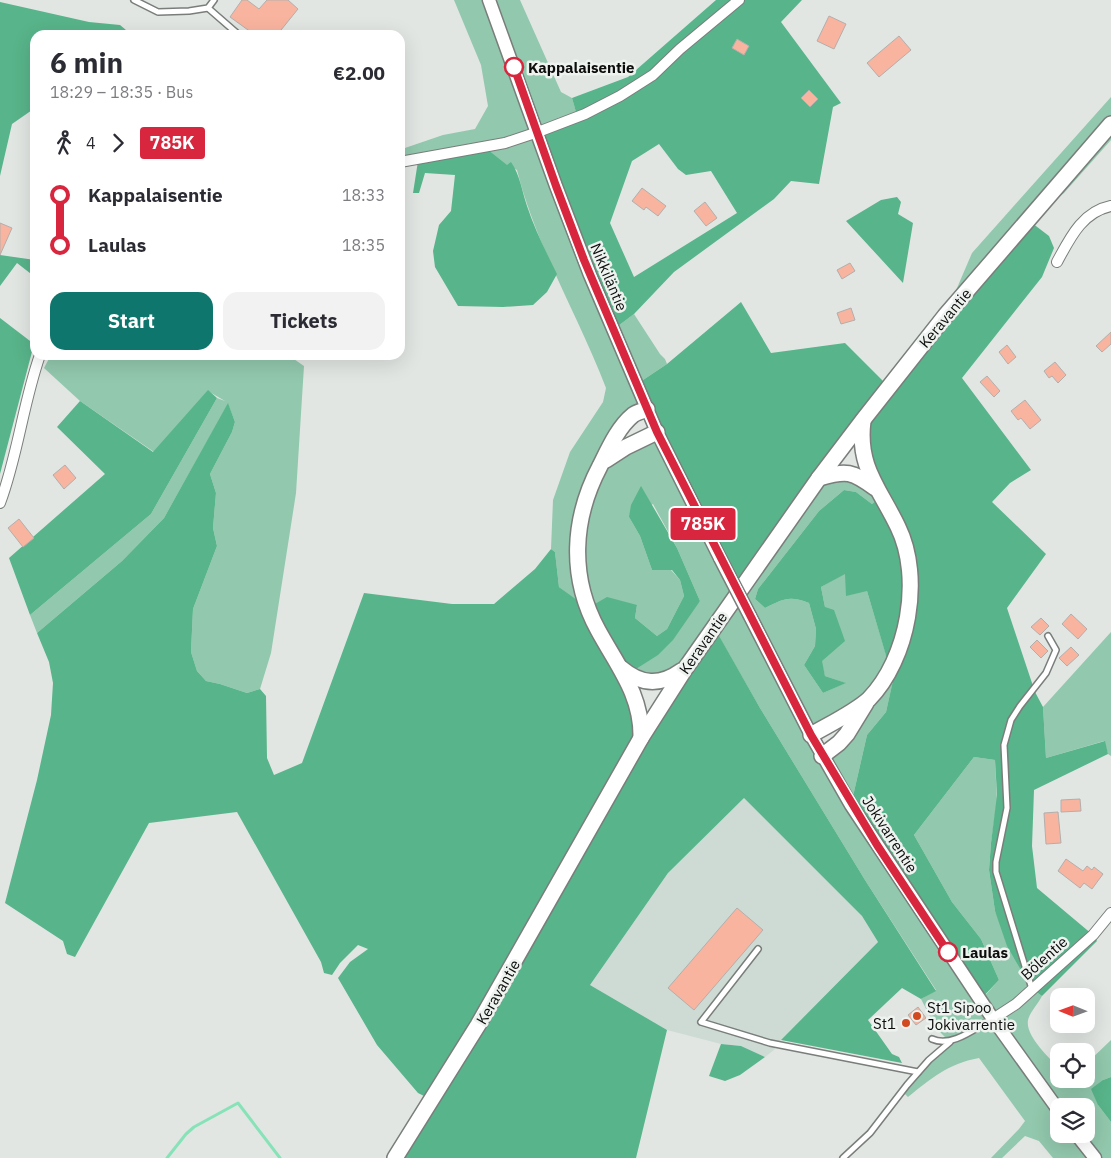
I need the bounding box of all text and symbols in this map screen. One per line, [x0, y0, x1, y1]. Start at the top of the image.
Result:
text: 6 min [50, 44, 123, 81]
marker: Kappalaisentie [504, 57, 524, 77]
place label: Kappalaisentie [528, 58, 634, 77]
text: €2.00 [333, 61, 385, 85]
text: 18:29 – 18:35 · Bus [50, 82, 193, 102]
icon: walk [50, 129, 78, 157]
icon: forward [104, 129, 132, 157]
text: 785K [150, 131, 195, 154]
text: 4 [86, 133, 96, 153]
text: Kappalaisentie [88, 183, 223, 207]
text: 18:33 [342, 185, 385, 205]
text: Laulas [88, 233, 146, 257]
text: 18:35 [342, 235, 385, 255]
street label: Nikkiläntie [586, 240, 632, 314]
street label: Keravantie [915, 284, 975, 352]
button: Start [50, 292, 213, 350]
button: Tickets [223, 292, 385, 350]
line badge: 785K [668, 508, 738, 540]
text: 785K [681, 512, 725, 535]
street label: Keravantie [675, 608, 731, 678]
street label: Jokivarrentie [858, 792, 922, 876]
street label: Bölentie [1017, 932, 1071, 984]
marker: Laulas [938, 942, 958, 962]
place label: Laulas [962, 943, 1009, 962]
street label: Keravantie [472, 956, 524, 1028]
north arrow [1050, 988, 1095, 1032]
map controls [1050, 988, 1095, 1143]
place label: St1 Sipoo Jokivarrentie [927, 998, 1015, 1034]
marker: St1 Sipoo Jokivarrentie [911, 1010, 923, 1022]
place label: St1 [873, 1014, 896, 1033]
marker: St1 [900, 1017, 912, 1029]
button: locate [1050, 1043, 1095, 1088]
button: layers [1050, 1098, 1095, 1143]

